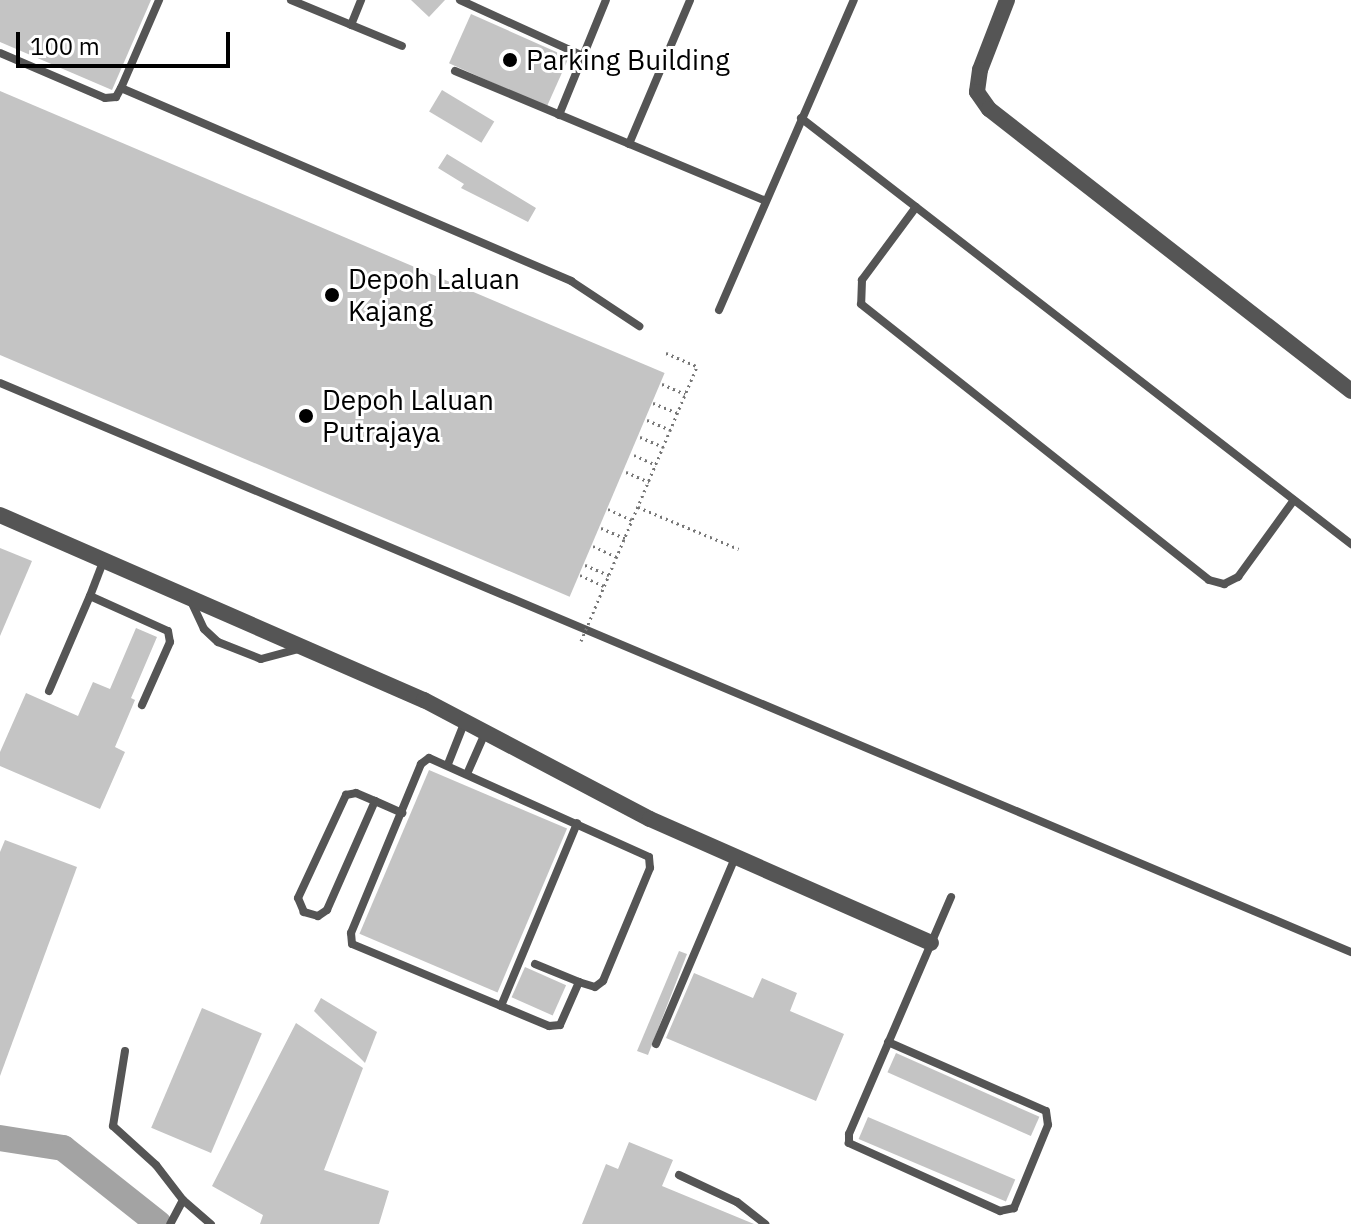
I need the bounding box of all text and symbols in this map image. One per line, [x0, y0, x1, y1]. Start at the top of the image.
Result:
scale bar [20, 16, 234, 66]
text: 100 m [30, 30, 100, 62]
place label: Parking Building [526, 43, 730, 77]
marker: Parking Building [501, 51, 519, 69]
place label: Depoh Laluan Kajang [348, 262, 520, 328]
marker: Depoh Laluan Kajang [323, 286, 341, 304]
place label: Depoh Laluan Putrajaya [322, 383, 494, 449]
marker: Depoh Laluan Putrajaya [297, 407, 315, 425]

